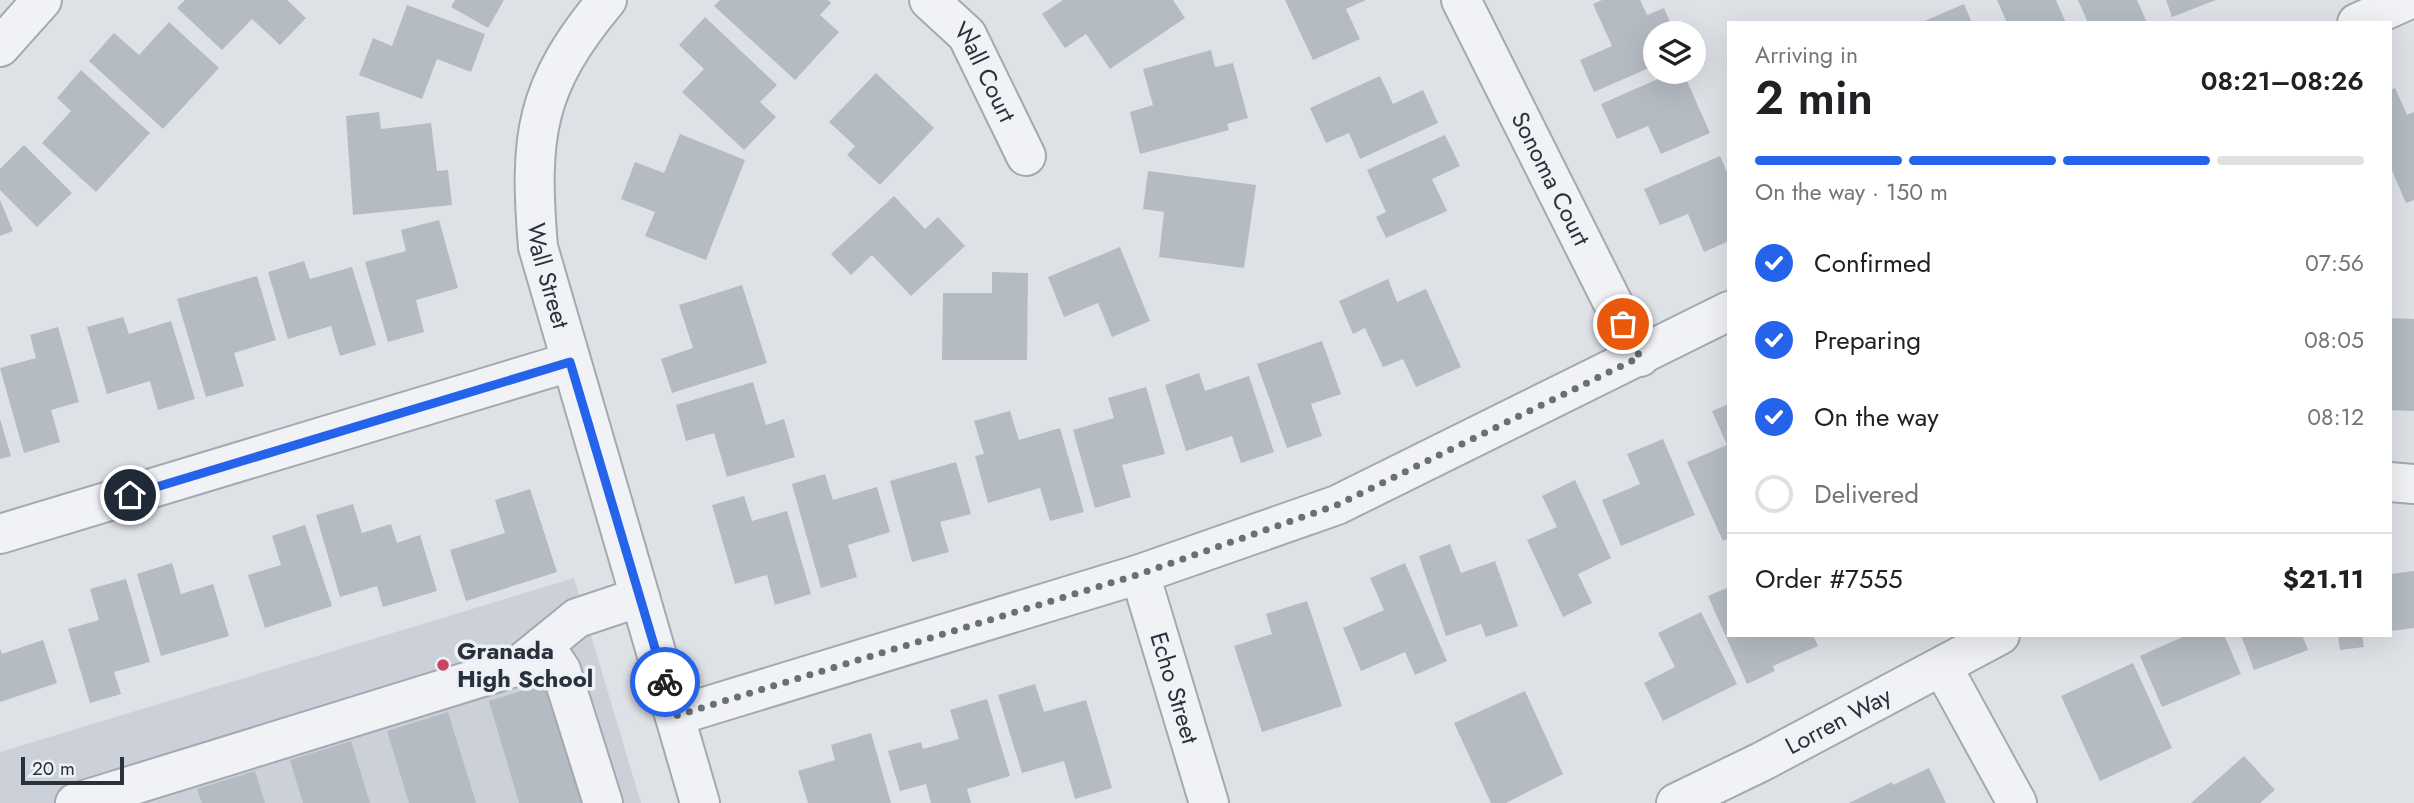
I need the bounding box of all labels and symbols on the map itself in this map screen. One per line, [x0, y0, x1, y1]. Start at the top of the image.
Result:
street label: Wall Court [946, 13, 1025, 128]
street label: Sonoma Court [1503, 106, 1599, 252]
street label: Wall Street [519, 221, 579, 333]
pin [1593, 294, 1653, 354]
pin [100, 465, 160, 525]
street label: Echo Street [1141, 628, 1208, 748]
place label: Granada High School [457, 633, 593, 696]
courier [630, 647, 700, 717]
marker: Granada High School [435, 657, 451, 673]
street label: Lorren Way [1779, 678, 1898, 763]
scale bar [21, 754, 124, 786]

